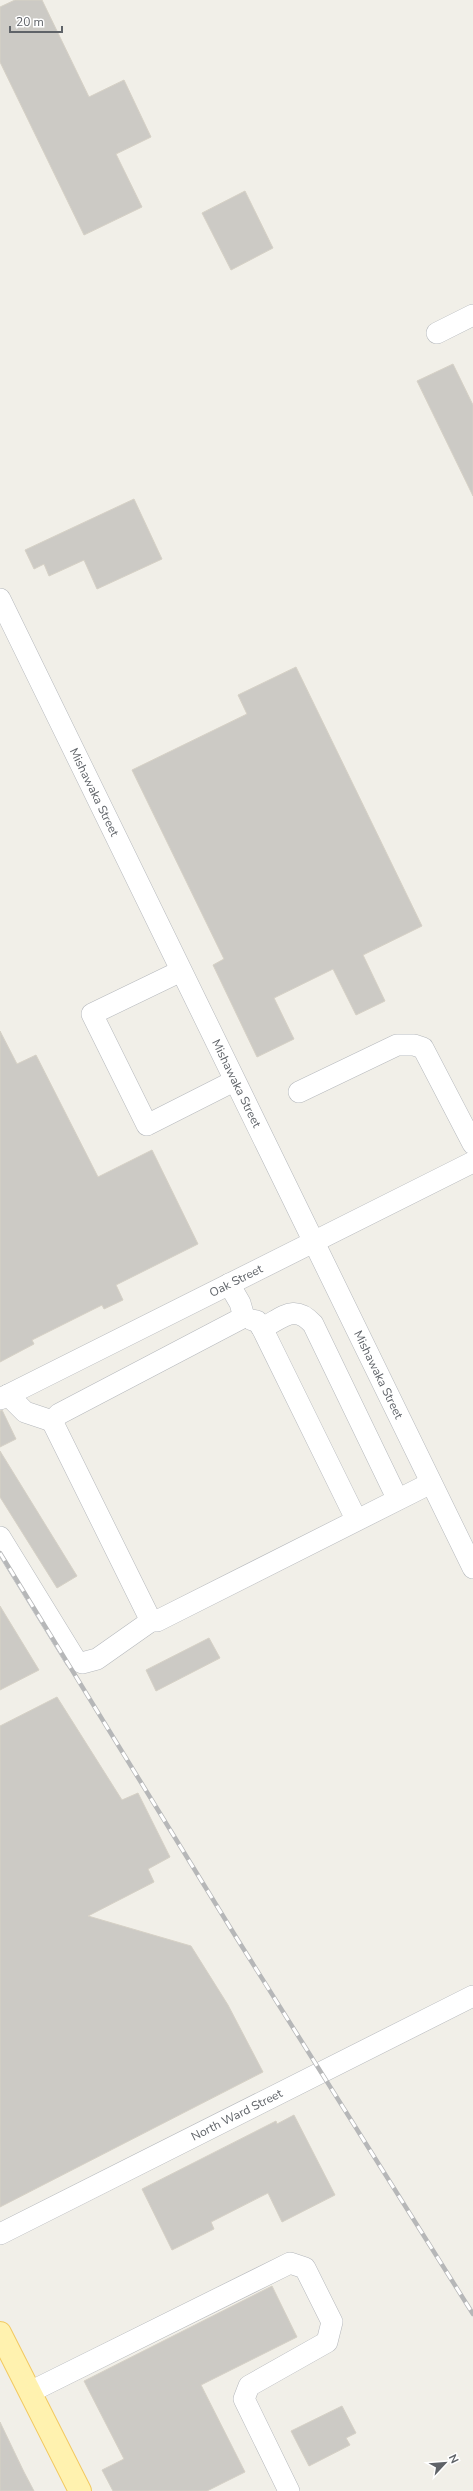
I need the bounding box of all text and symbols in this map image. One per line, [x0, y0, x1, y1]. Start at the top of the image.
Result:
scale bar [10, 8, 62, 34]
text: 20 m [16, 14, 44, 30]
street label: Mishawaka Street [66, 745, 123, 840]
street label: Mishawaka Street [208, 1036, 265, 1131]
street label: Oak Street [207, 1260, 266, 1301]
street label: Mishawaka Street [350, 1328, 407, 1422]
street label: North Ward Street [188, 2085, 286, 2145]
north arrow [425, 2443, 465, 2483]
text: N [445, 2452, 462, 2466]

